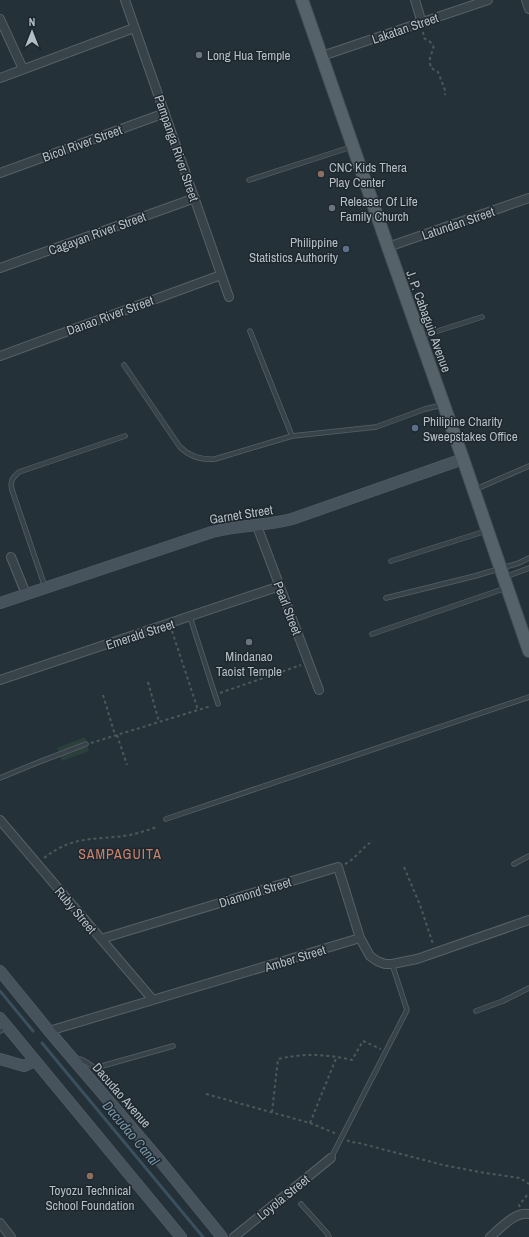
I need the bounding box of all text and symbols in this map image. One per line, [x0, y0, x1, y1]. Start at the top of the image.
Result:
street label: Lakatan Street [370, 9, 441, 48]
north arrow [12, 12, 52, 52]
text: N [29, 15, 35, 29]
place label: Long Hua Temple [207, 47, 290, 64]
marker: Long Hua Temple [194, 50, 204, 60]
street label: Pampanga River Street [150, 93, 203, 204]
street label: Bicol River Street [40, 121, 124, 166]
place label: CNC Kids Thera Play Center [329, 159, 407, 191]
marker: CNC Kids Thera Play Center [316, 169, 326, 179]
place label: Releaser Of Life Family Church [340, 193, 418, 225]
marker: Releaser Of Life Family Church [327, 203, 337, 213]
street label: Latundan Street [420, 203, 497, 244]
street label: Cagayan River Street [46, 208, 148, 259]
place label: Philippine Statistics Authority [249, 234, 339, 266]
marker: Philippine Statistics Authority [341, 244, 351, 254]
street label: J. P. Cabaguio Avenue [402, 268, 455, 375]
street label: Danao River Street [64, 292, 156, 339]
place label: Philipine Charity Sweepstakes Office [423, 413, 518, 445]
marker: Philipine Charity Sweepstakes Office [410, 423, 420, 433]
street label: Garnet Street [208, 501, 274, 528]
street label: Pearl Street [270, 579, 306, 638]
street label: Emerald Street [104, 615, 177, 654]
marker: Mindanao Taoist Temple [244, 637, 254, 647]
place label: Mindanao Taoist Temple [216, 648, 282, 680]
district label: SAMPAGUITA [78, 845, 162, 863]
street label: Diamond Street [217, 873, 293, 912]
street label: Ruby Street [51, 883, 100, 937]
street label: Amber Street [262, 941, 328, 976]
street label: Dacudao Avenue [89, 1059, 155, 1132]
water label: Dacudao Canal [99, 1097, 164, 1169]
marker: Toyozu Technical School Foundation [85, 1171, 95, 1181]
street label: Loyola Street [254, 1171, 313, 1224]
place label: Toyozu Technical School Foundation [46, 1182, 135, 1214]

